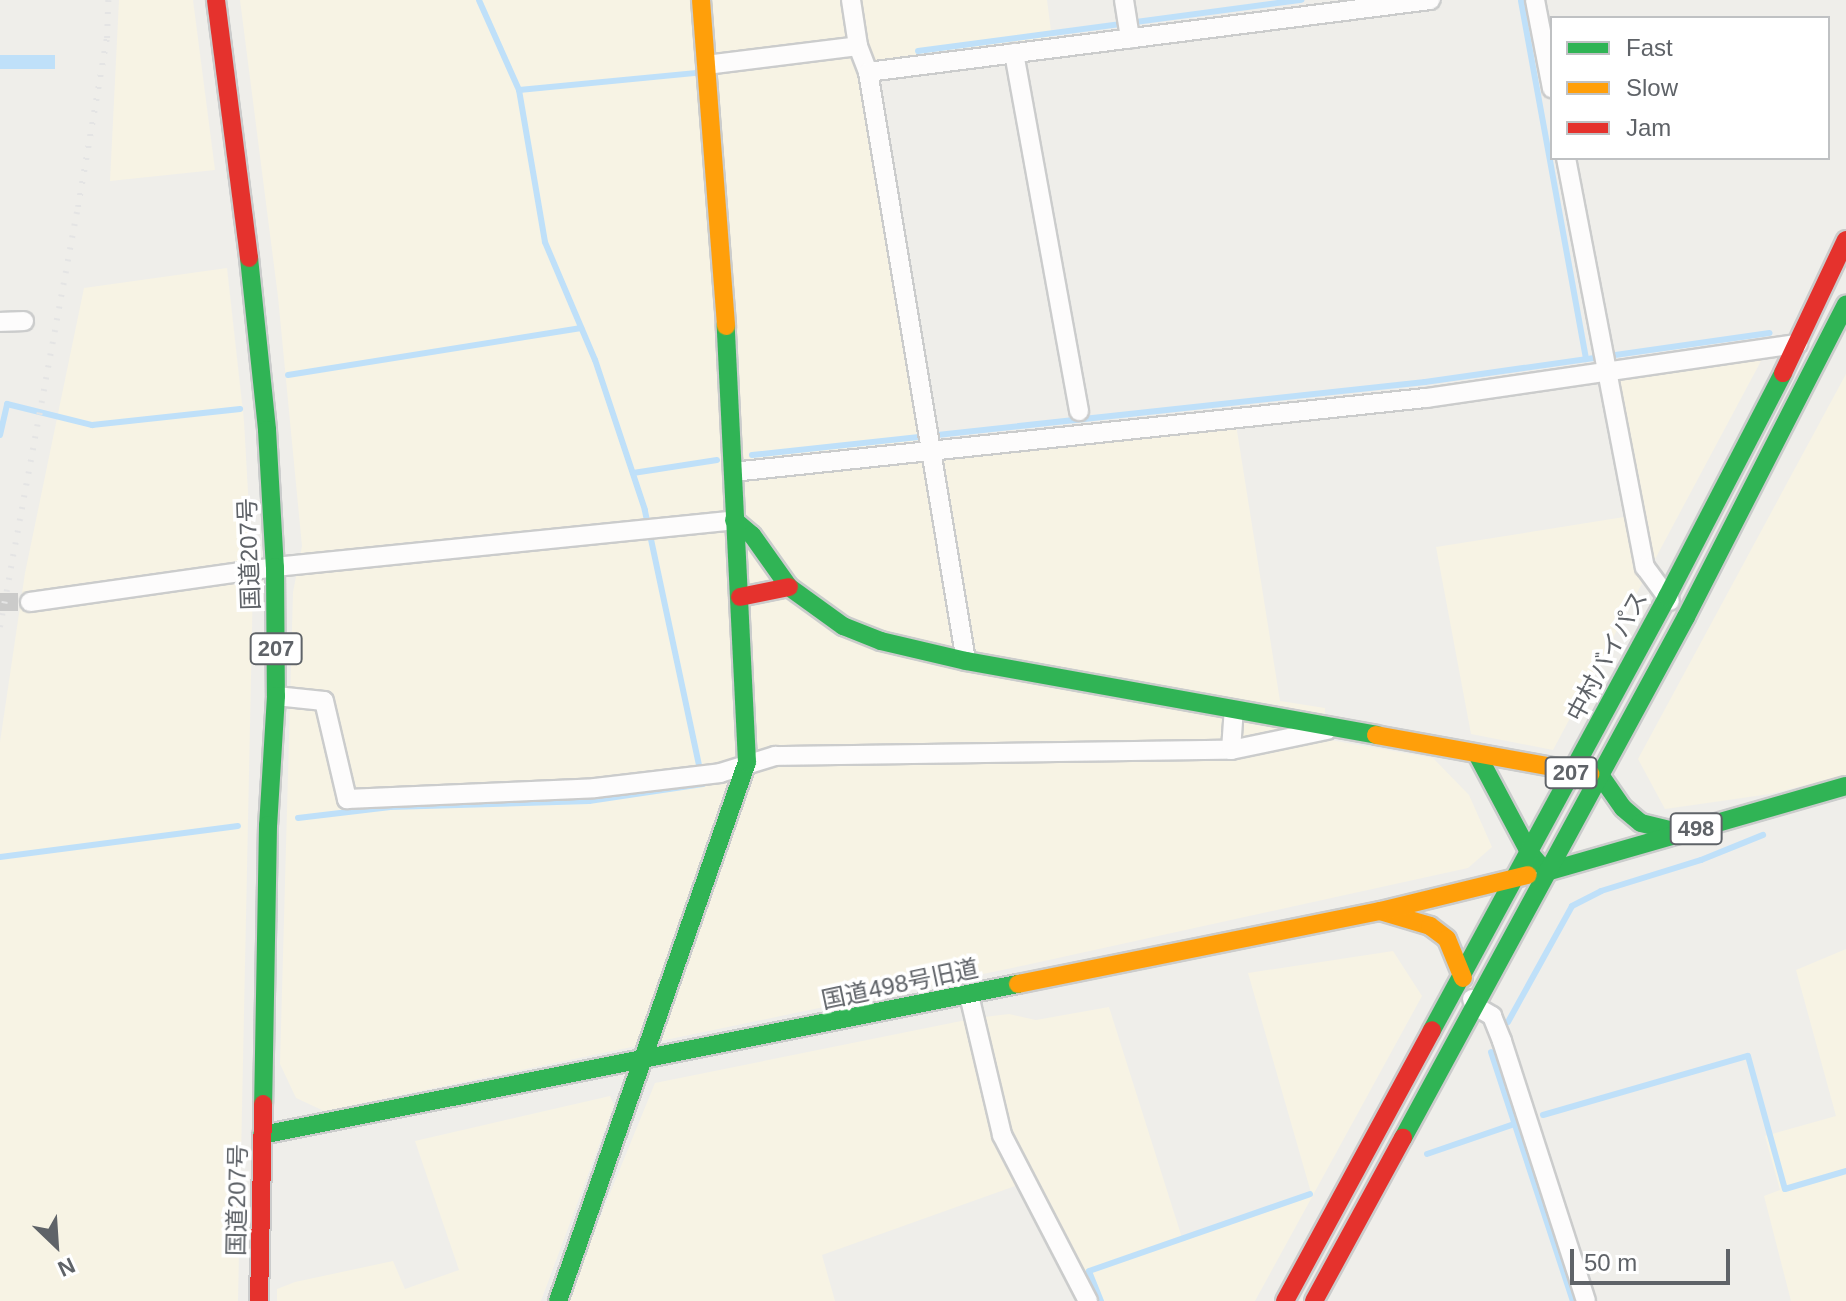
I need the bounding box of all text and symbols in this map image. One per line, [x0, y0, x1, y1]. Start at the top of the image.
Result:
legend [1550, 16, 1830, 160]
text: Fast [1626, 34, 1673, 61]
text: Slow [1626, 74, 1678, 101]
text: Jam [1626, 114, 1671, 141]
street label: 国道207号 [233, 498, 265, 610]
street label: 中村バイパス [1560, 586, 1654, 726]
road number: 207 [248, 631, 304, 667]
road number: 207 [1543, 755, 1599, 791]
road number: 498 [1668, 811, 1724, 847]
street label: 国道498号旧道 [819, 953, 981, 1015]
street label: 国道207号 [222, 1144, 252, 1256]
north arrow [16, 1205, 96, 1285]
scale bar [1574, 1233, 1734, 1283]
text: 50 m [1584, 1249, 1637, 1276]
text: N [54, 1253, 79, 1282]

